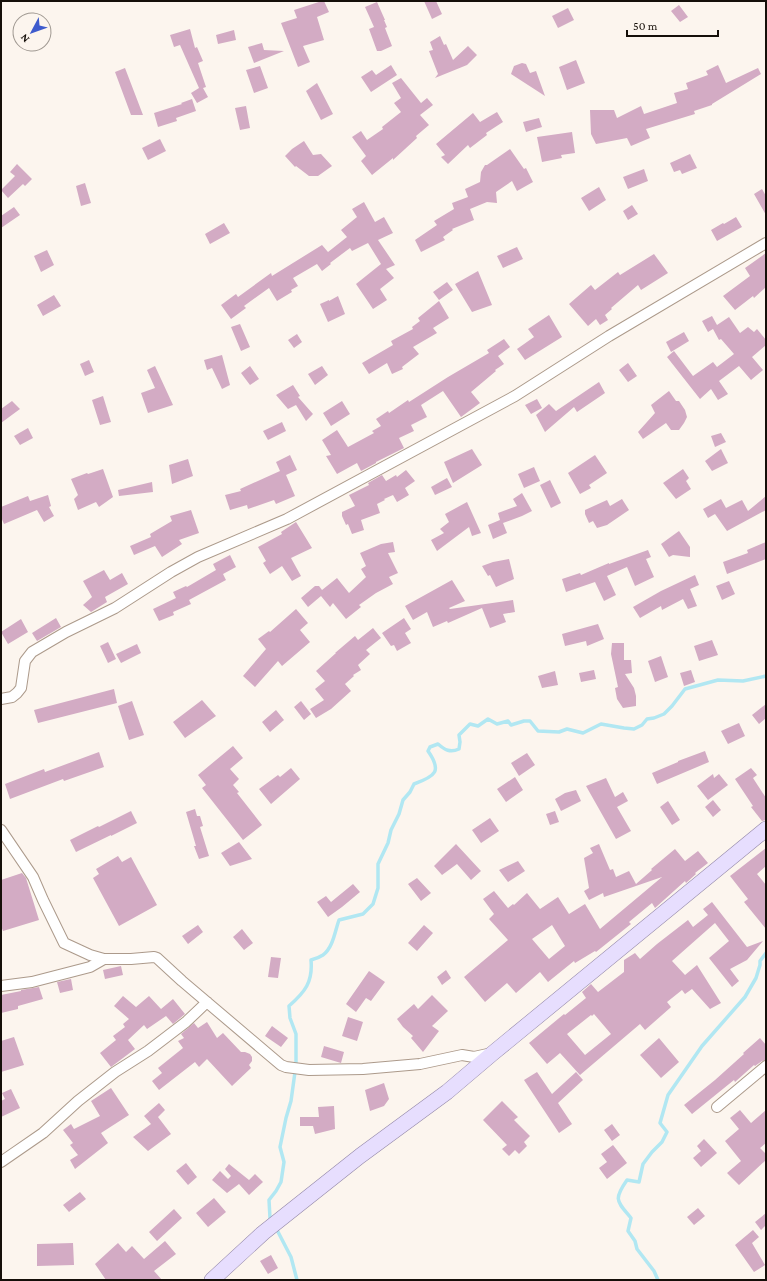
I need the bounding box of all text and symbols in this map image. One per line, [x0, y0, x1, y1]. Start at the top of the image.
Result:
north arrow [12, 12, 52, 52]
scale bar [627, 12, 718, 38]
text: 50 m [633, 19, 658, 33]
text: N [17, 31, 31, 45]

